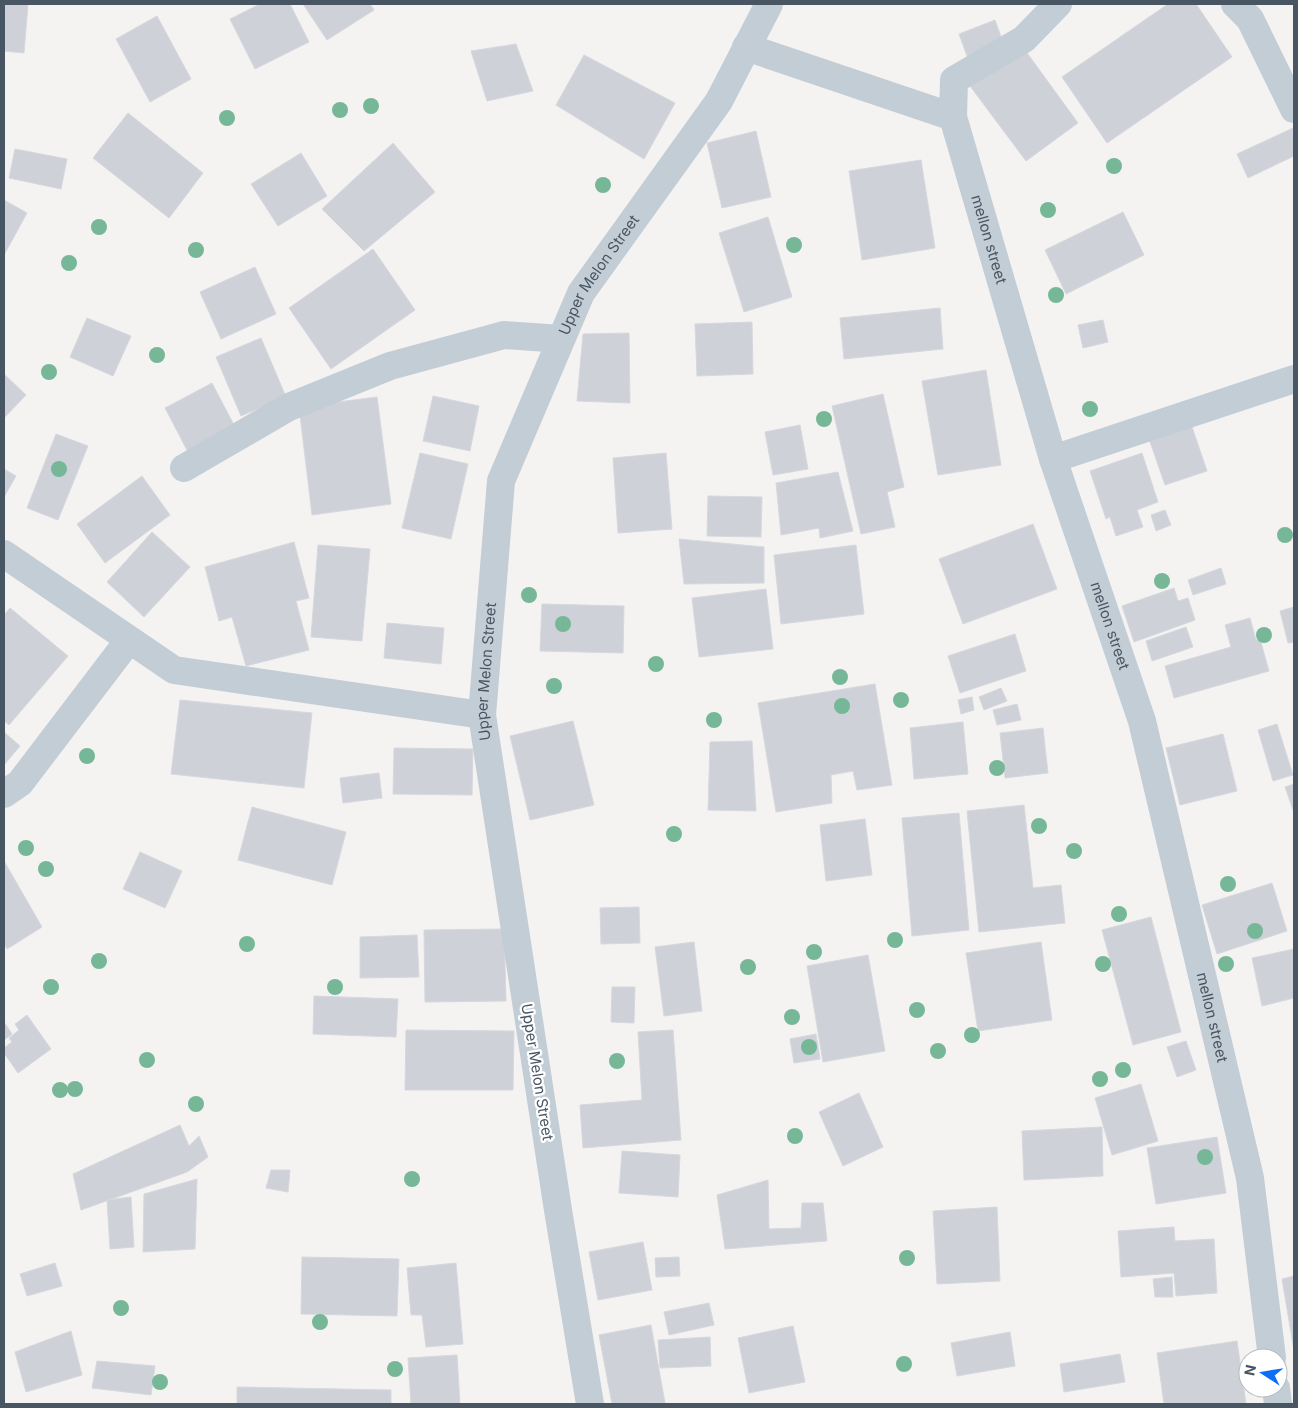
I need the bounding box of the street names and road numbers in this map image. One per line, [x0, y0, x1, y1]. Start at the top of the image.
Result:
street label: mellon street [967, 192, 1011, 286]
street label: Upper Melon Street [554, 211, 643, 338]
street label: mellon street [1086, 579, 1134, 672]
street label: Upper Melon Street [472, 602, 500, 742]
street label: mellon street [1193, 970, 1232, 1064]
street label: Upper Melon Street [517, 1002, 558, 1142]

